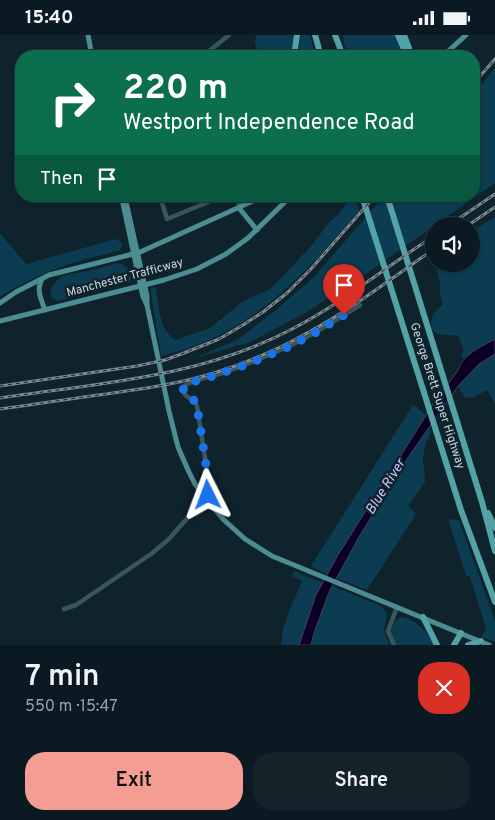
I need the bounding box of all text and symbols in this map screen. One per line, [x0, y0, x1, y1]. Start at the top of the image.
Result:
text: 15:40 [25, 6, 74, 30]
text: 220 m [123, 67, 228, 111]
icon: right [40, 70, 105, 135]
text: Westport Independence Road [123, 110, 415, 137]
icon: arrive [93, 165, 121, 193]
text: Then [40, 167, 83, 191]
map controls [425, 217, 480, 272]
button: sound [425, 217, 480, 272]
street label: Manchester Trafficway [65, 255, 185, 301]
pin [323, 264, 365, 315]
icon: arrive [330, 271, 358, 299]
street label: George Brett Super Highway [406, 321, 468, 471]
water label: Blue River [362, 455, 411, 518]
position arrow [181, 468, 233, 520]
text: 7 min [25, 659, 100, 696]
button: close [418, 662, 470, 714]
text: 550 m · 15:47 [25, 697, 118, 717]
button: Exit [25, 752, 243, 810]
button: Share [253, 752, 470, 810]

